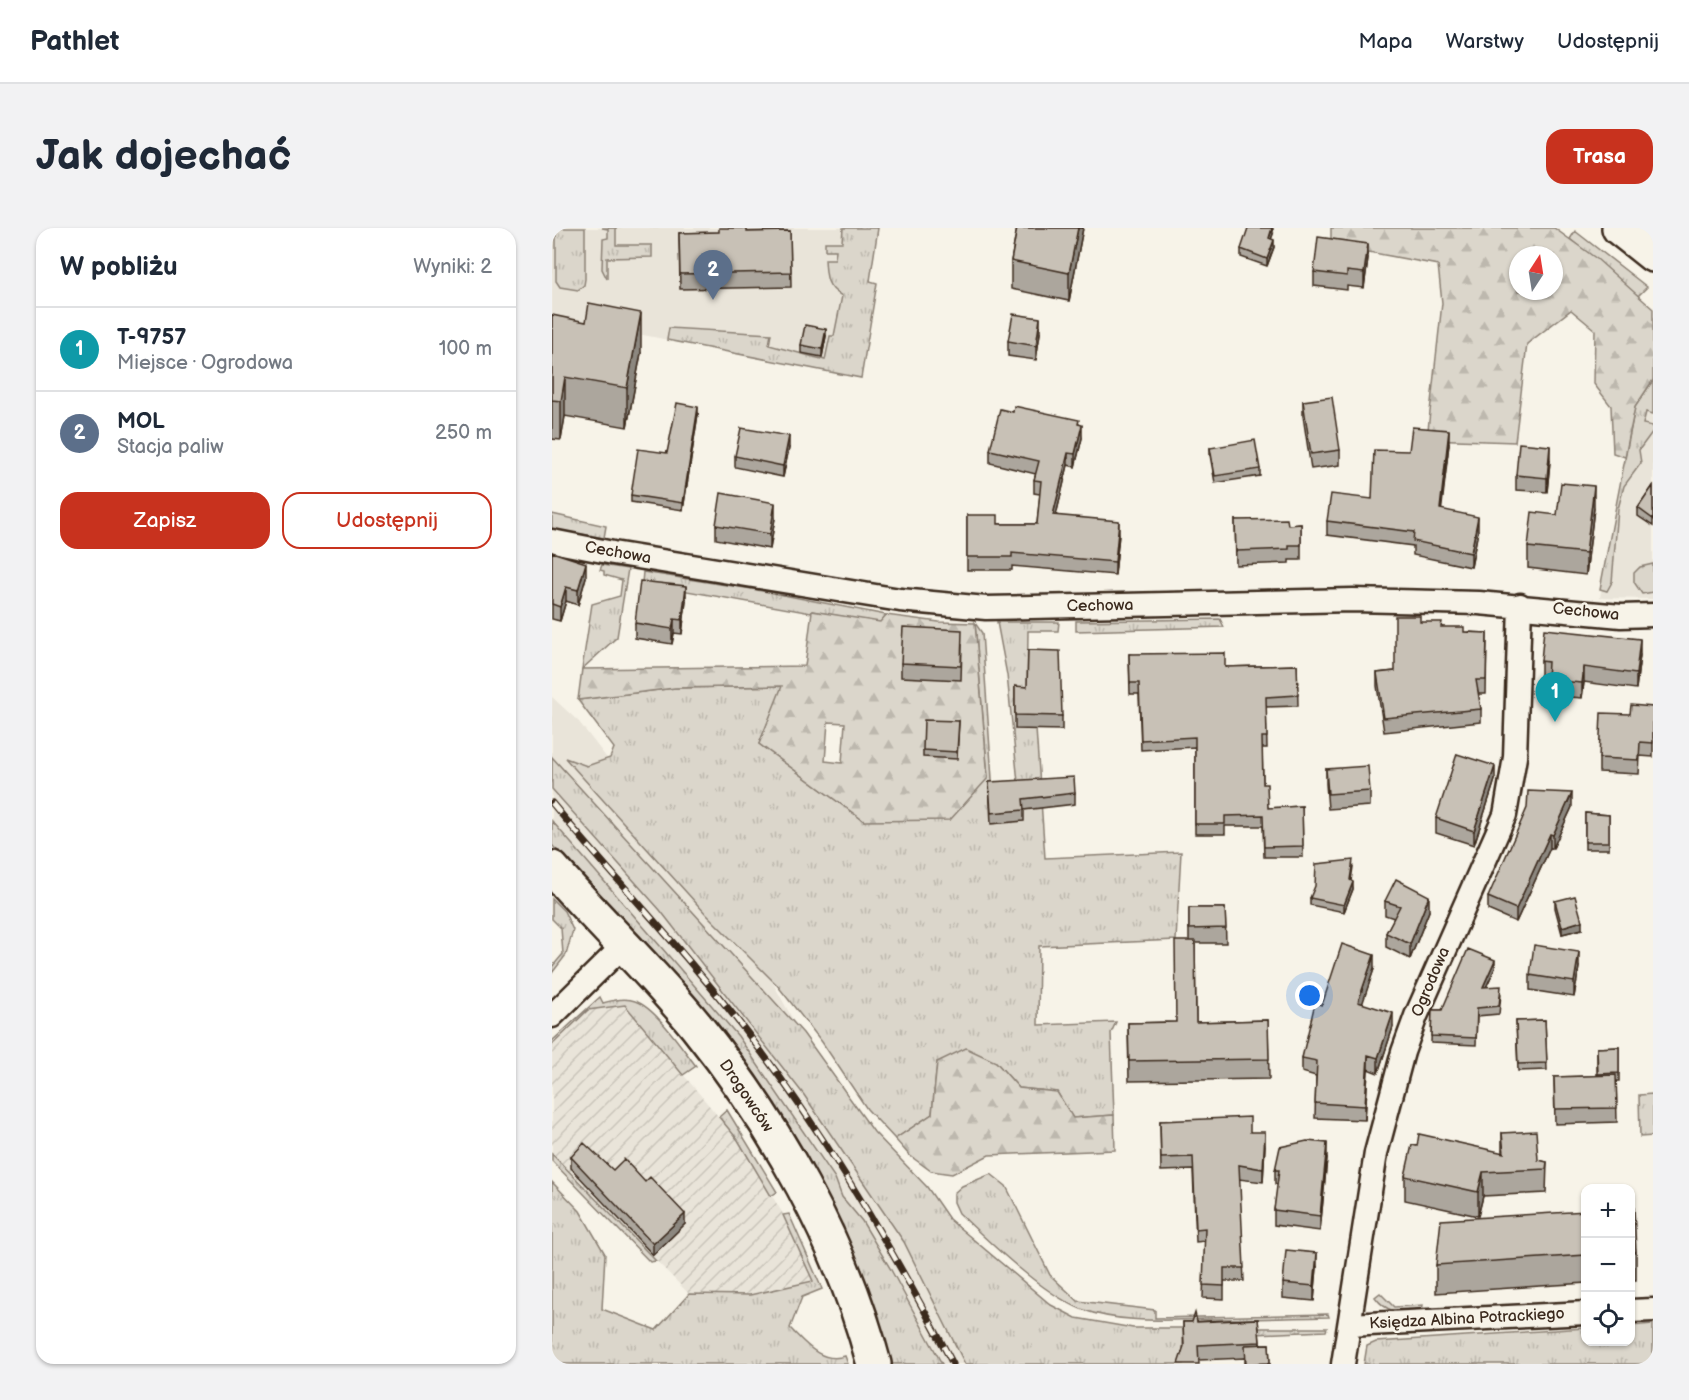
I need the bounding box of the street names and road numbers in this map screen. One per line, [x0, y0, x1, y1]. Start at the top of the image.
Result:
street label: Cechowa [583, 538, 653, 568]
street label: Cechowa [1066, 596, 1134, 616]
street label: Cechowa [1552, 599, 1620, 625]
street label: Ogrodowa [1408, 944, 1454, 1020]
street label: Drogowców [715, 1056, 777, 1136]
street label: Księdza Albina Potrackiego [1369, 1304, 1565, 1334]

